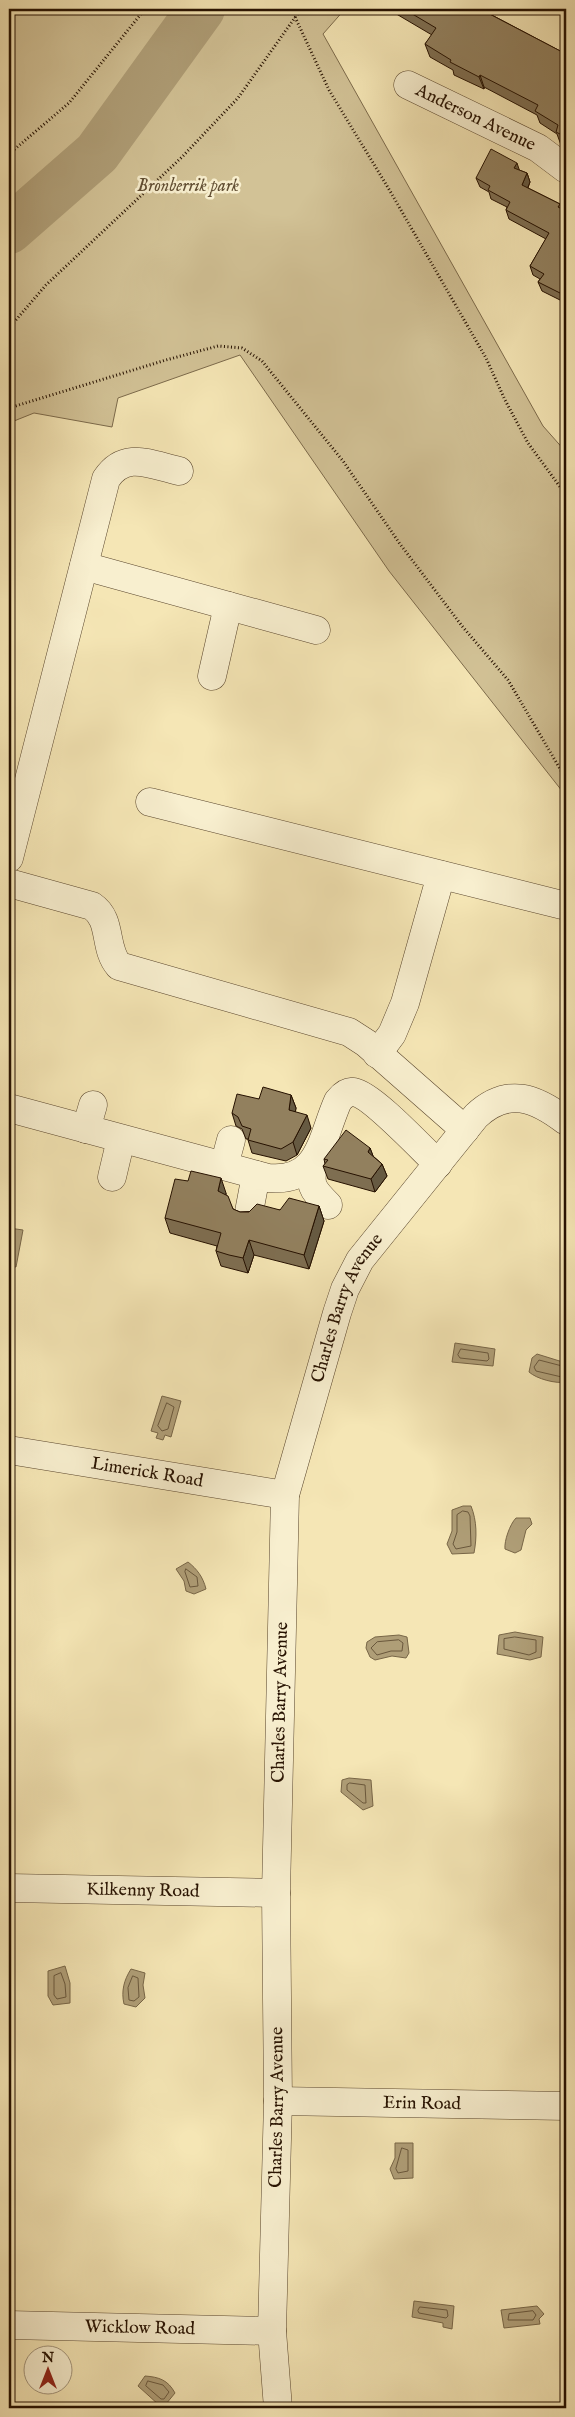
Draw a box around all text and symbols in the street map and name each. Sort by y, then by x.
street label: Anderson Avenue [411,78,539,157]
park label: Bronberrik park [137,175,239,198]
street label: Charles Barry Avenue [306,1229,388,1386]
street label: Limerick Road [90,1452,205,1493]
street label: Charles Barry Avenue [267,1622,294,1783]
street label: Kilkenny Road [86,1878,200,1903]
street label: Charles Barry Avenue [264,2027,290,2188]
street label: Erin Road [383,2091,462,2116]
street label: Wicklow Road [85,2315,196,2341]
north arrow [22,2344,72,2394]
text: N [41,2349,54,2367]

